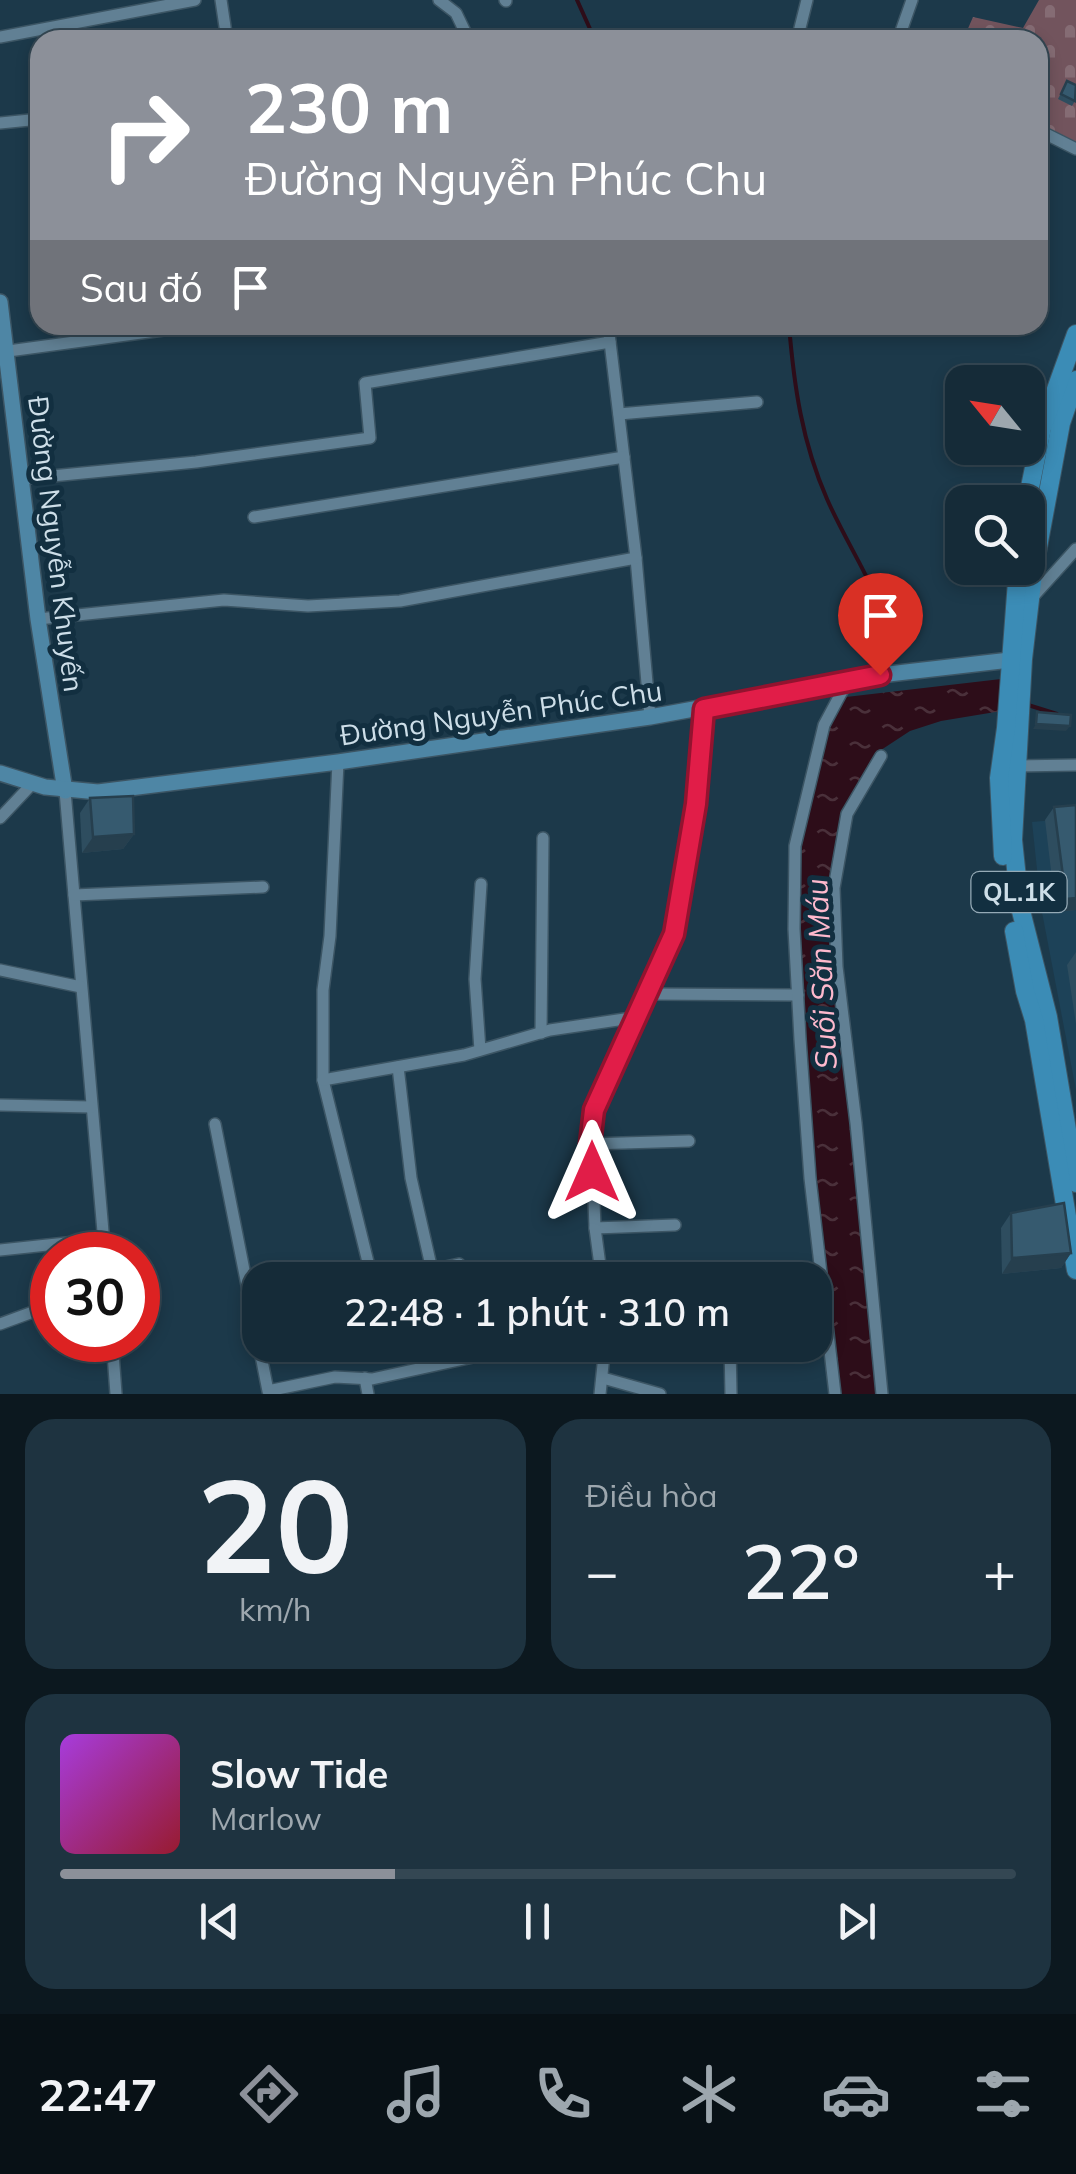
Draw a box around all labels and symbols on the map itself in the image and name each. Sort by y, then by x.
north arrow [945,365,1045,465]
street label: Đường Nguyễn Khuyến [21,394,92,694]
pin [838,573,923,676]
street label: Đường Nguyễn Phúc Chu [338,673,664,752]
road number: QL.1K [972,872,1066,912]
water label: Suối Săn Máu [797,878,845,1071]
position arrow [540,1120,644,1224]
speed limit sign: 30 [30,1232,160,1362]

